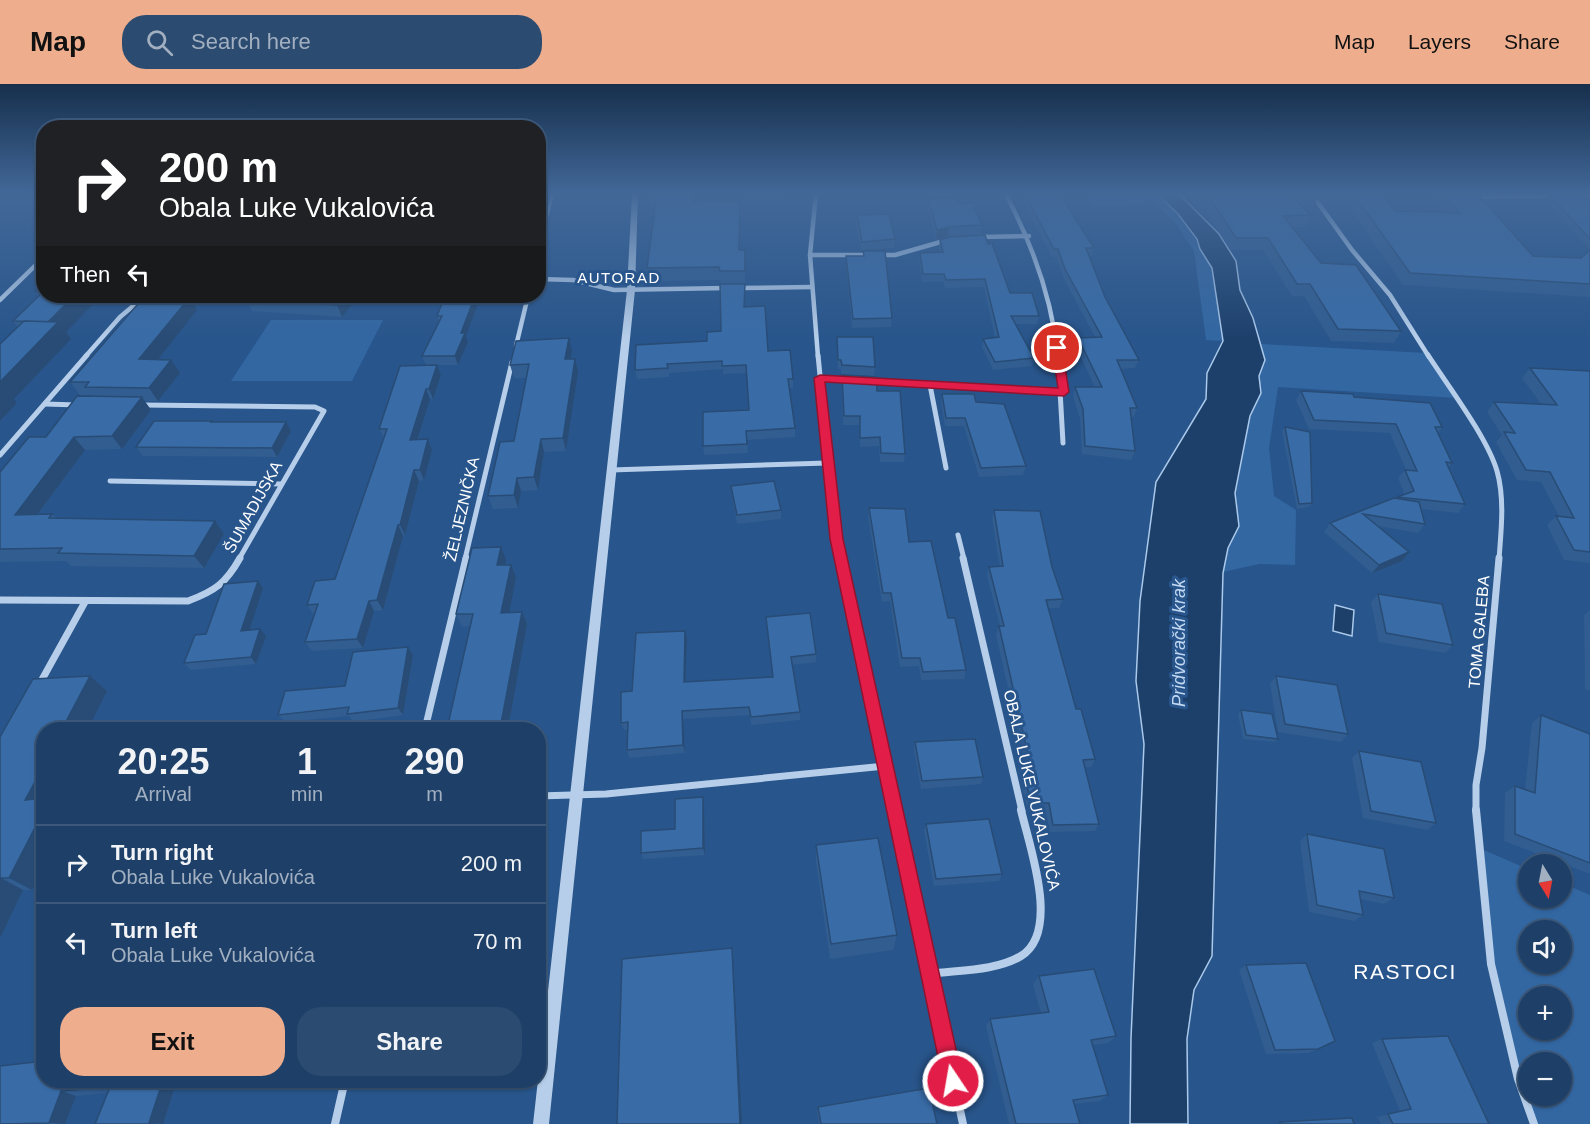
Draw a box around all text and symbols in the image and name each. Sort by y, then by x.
search box [122,15,542,69]
text: Map [30,26,86,57]
icon: search [143,26,176,59]
text: Search here [191,29,311,54]
text: Map [1334,30,1375,53]
text: Layers [1408,30,1471,53]
text: Share [1504,30,1560,53]
icon: right [60,144,138,222]
text: 200 m [159,144,278,191]
text: Obala Luke Vukalovića [159,193,434,223]
icon: left [122,258,155,291]
text: Then [60,262,110,287]
district label: AUTORAD [577,269,661,286]
pin [1031,322,1082,373]
icon: arrive [1040,331,1073,364]
street label: ŽELJEZNIČKA [441,455,482,563]
street label: ŠUMADIJSKA [220,457,285,556]
street label: TOMA GALEBA [1466,574,1492,689]
water label: Pridvorački krak [1169,578,1189,707]
street label: OBALA LUKE VUKALOVIĆA [1001,688,1064,892]
text: 20:25 [117,741,209,782]
text: 1 [297,741,317,782]
text: 290 [404,741,465,782]
text: Arrival [135,783,192,805]
text: min [291,783,323,805]
text: m [426,783,443,805]
text: Turn right [111,840,213,865]
icon: right [60,848,93,881]
text: 200 m [461,851,522,876]
north arrow [1518,854,1572,908]
map controls [1518,854,1572,1106]
text: Obala Luke Vukalovića [111,866,315,888]
text: Turn left [111,918,197,943]
button: sound [1518,920,1572,974]
icon: left [60,926,93,959]
text: 70 m [473,929,522,954]
text: Obala Luke Vukalovića [111,944,315,966]
district label: RASTOCI [1353,960,1457,983]
button: + [1518,986,1572,1040]
button: Exit [60,1007,285,1076]
button: Share [297,1007,522,1076]
position arrow [921,1049,985,1113]
button: − [1518,1052,1572,1106]

